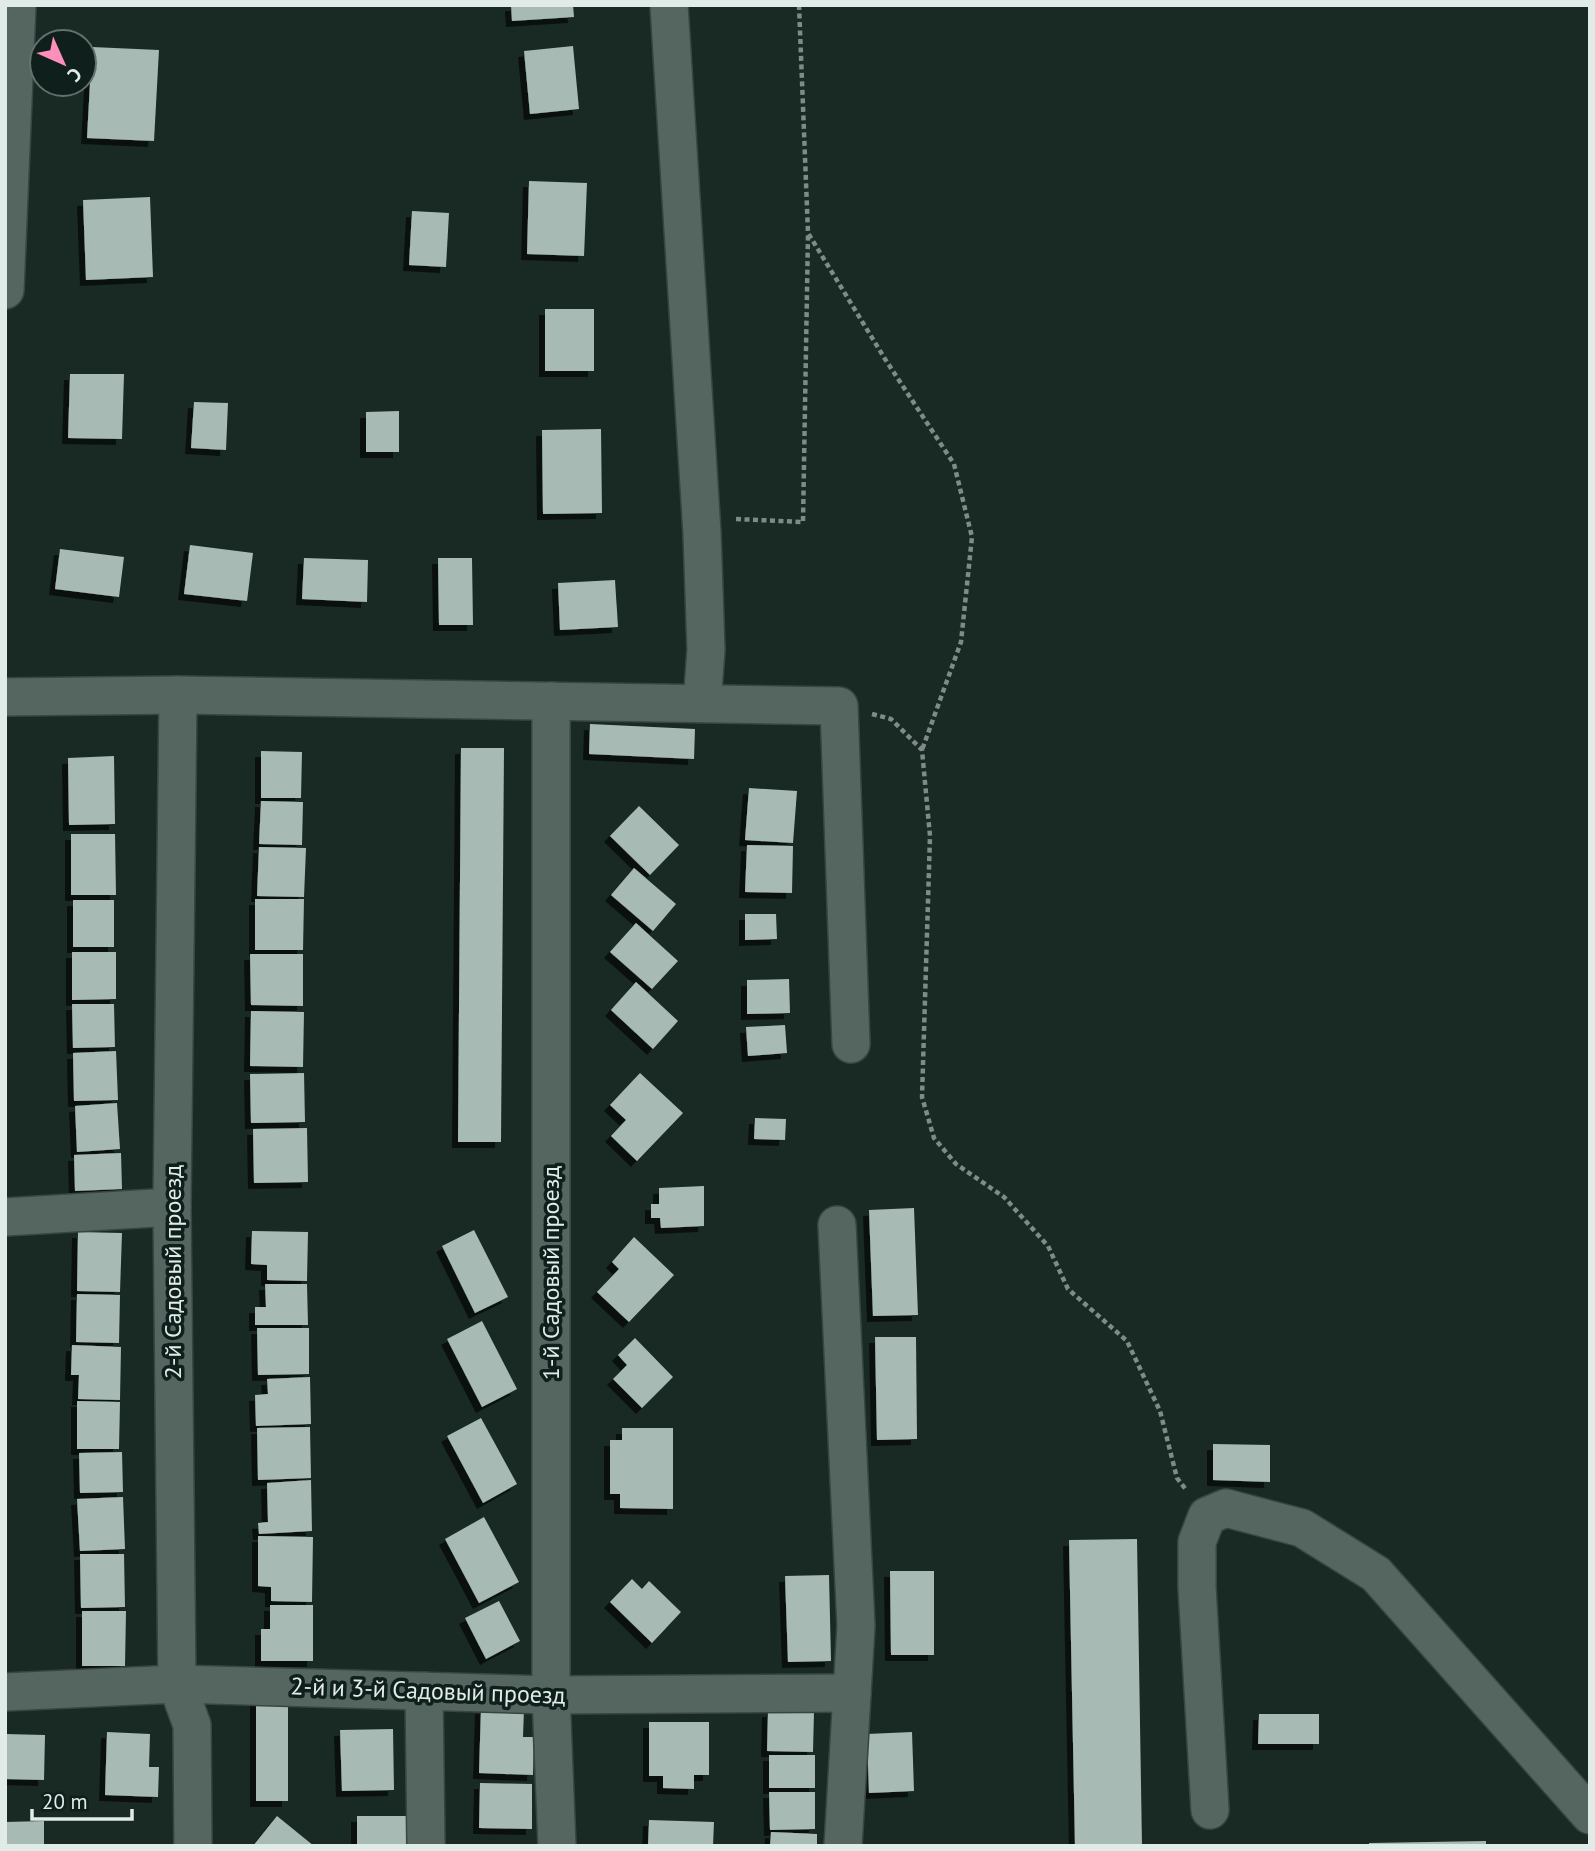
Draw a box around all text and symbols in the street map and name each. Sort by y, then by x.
north arrow [28,28,98,98]
text: С [63,63,87,88]
street label: 2-й Садовый проезд [157,1165,188,1379]
street label: 1-й Садовый проезд [535,1166,566,1380]
street label: 2-й и 3-й Садовый проезд [290,1670,566,1711]
scale bar [32,1778,131,1822]
text: 20 m [42,1788,88,1815]

